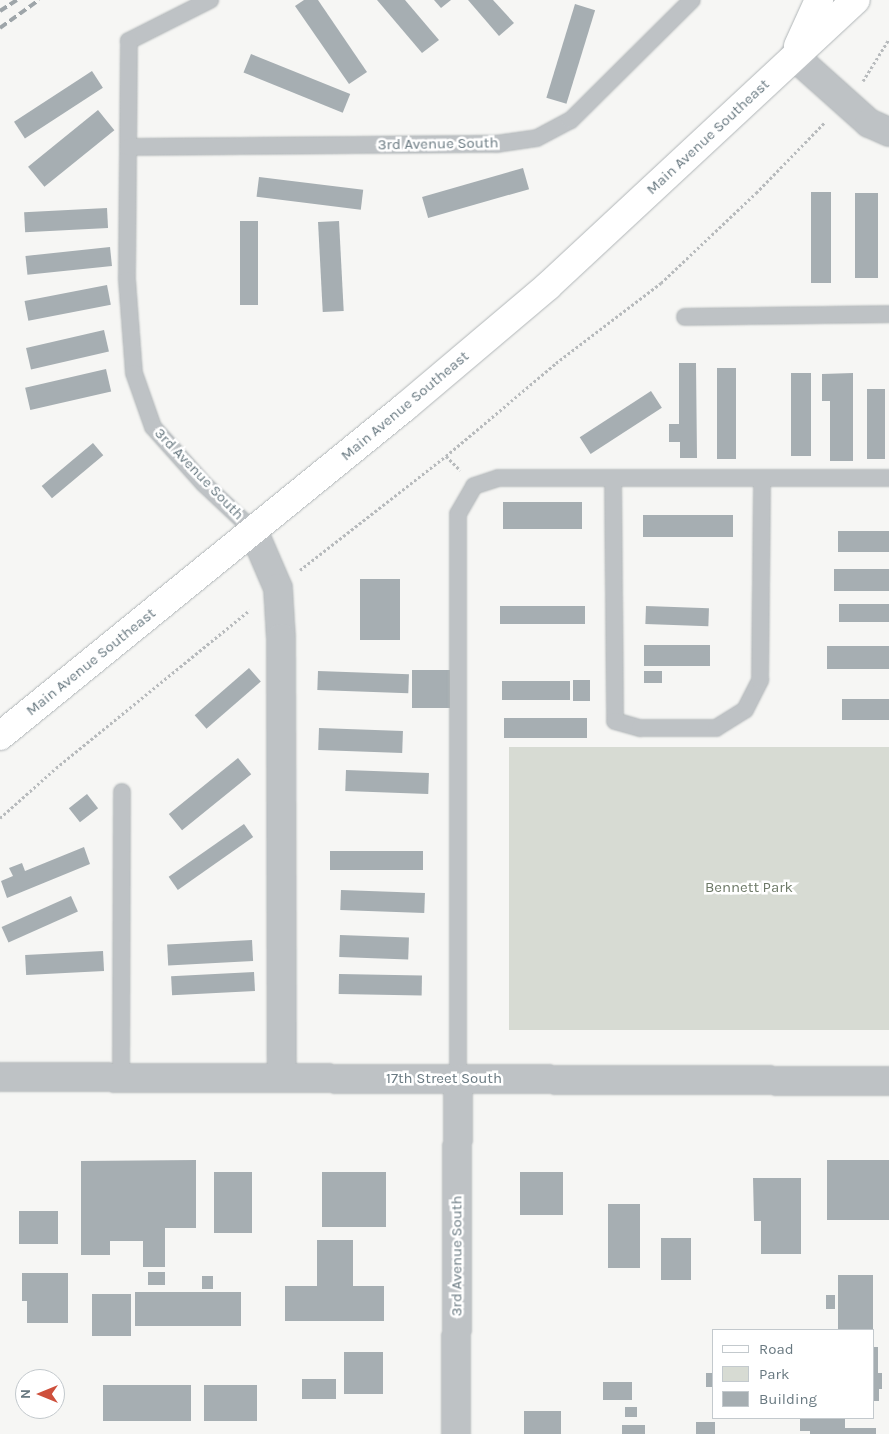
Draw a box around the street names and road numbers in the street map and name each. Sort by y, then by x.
street label: Main Avenue Southeast [643,75,773,199]
street label: 3rd Avenue South [378,134,498,154]
street label: Main Avenue Southeast [337,347,473,465]
street label: 3rd Avenue South [151,424,247,524]
street label: Main Avenue Southeast [23,604,159,720]
street label: 17th Street South [386,1070,502,1088]
street label: 3rd Avenue South [448,1196,466,1316]

